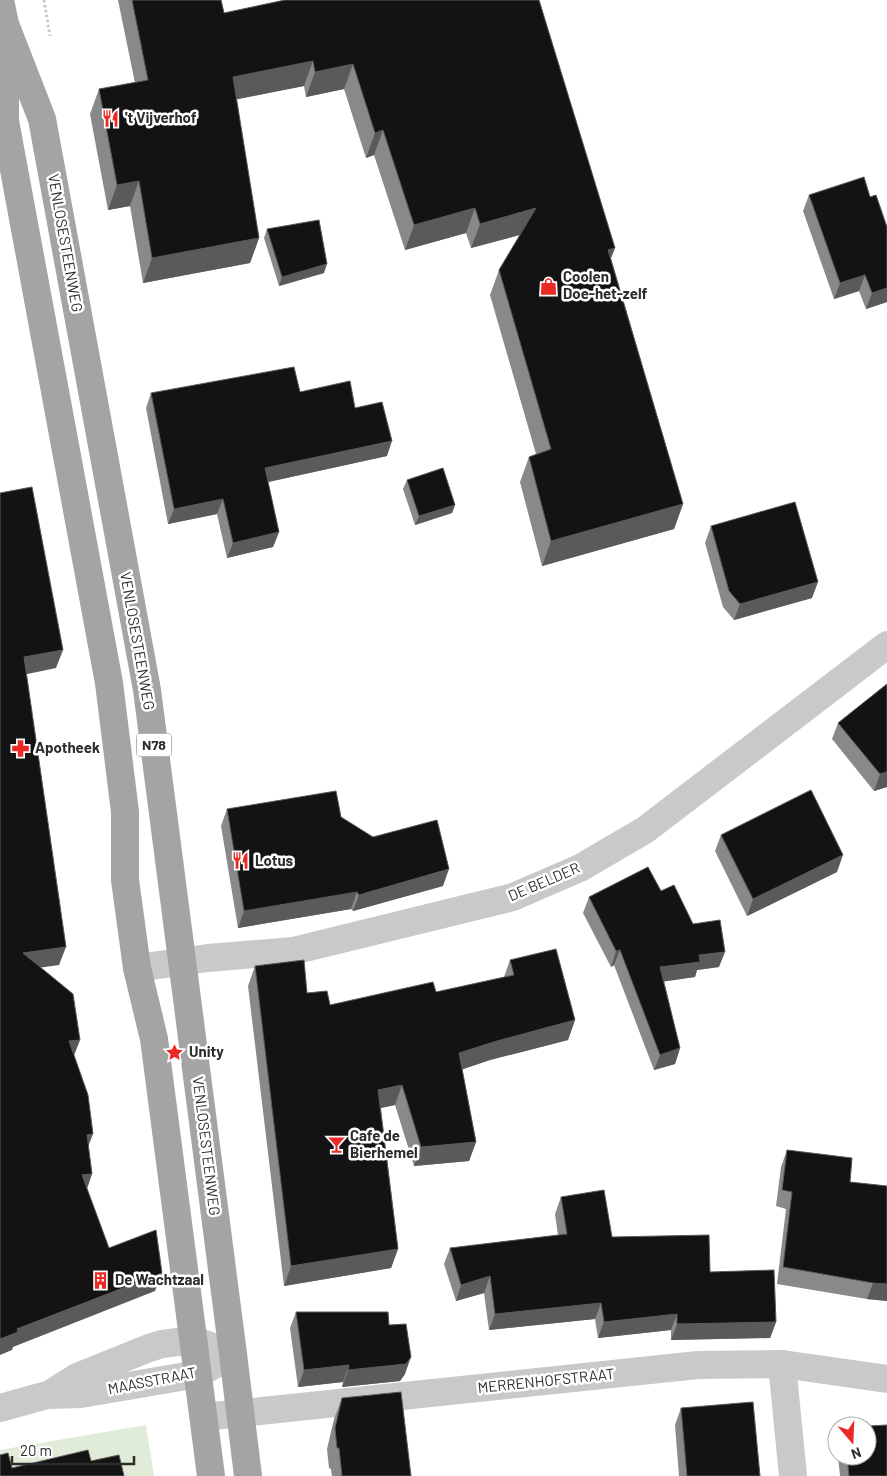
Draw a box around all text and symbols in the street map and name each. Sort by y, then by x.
restaurant icon: 't Vijverhof [101,108,121,128]
place label: 't Vijverhof [125,108,197,126]
street label: VENLOSESTEENWEG [45,172,87,313]
place label: Coolen Doe-het-zelf [563,267,648,302]
shop icon: Coolen Doe-het-zelf [539,276,559,296]
street label: VENLOSESTEENWEG [117,570,159,711]
road number: N78 [136,734,172,756]
pharmacy icon: Apotheek [11,738,31,758]
place label: Apotheek [35,738,100,756]
restaurant icon: Lotus [231,851,251,871]
place label: Lotus [255,851,294,869]
street label: DE BELDER [505,858,582,904]
place icon: Unity [165,1042,185,1062]
place label: Unity [189,1042,224,1060]
street label: VENLOSESTEENWEG [190,1075,224,1216]
place label: Cafe de Bierhemel [350,1126,418,1161]
bar icon: Cafe de Bierhemel [326,1135,346,1155]
building icon: De Wachtzaal [91,1270,111,1290]
place label: De Wachtzaal [115,1270,204,1288]
street label: MAASSTRAAT [106,1363,198,1397]
street label: MERRENHOFSTRAAT [477,1364,615,1396]
north arrow [827,1416,877,1466]
scale bar [12,1434,135,1466]
text: 20 m [20,1441,52,1459]
text: N [849,1444,864,1463]

